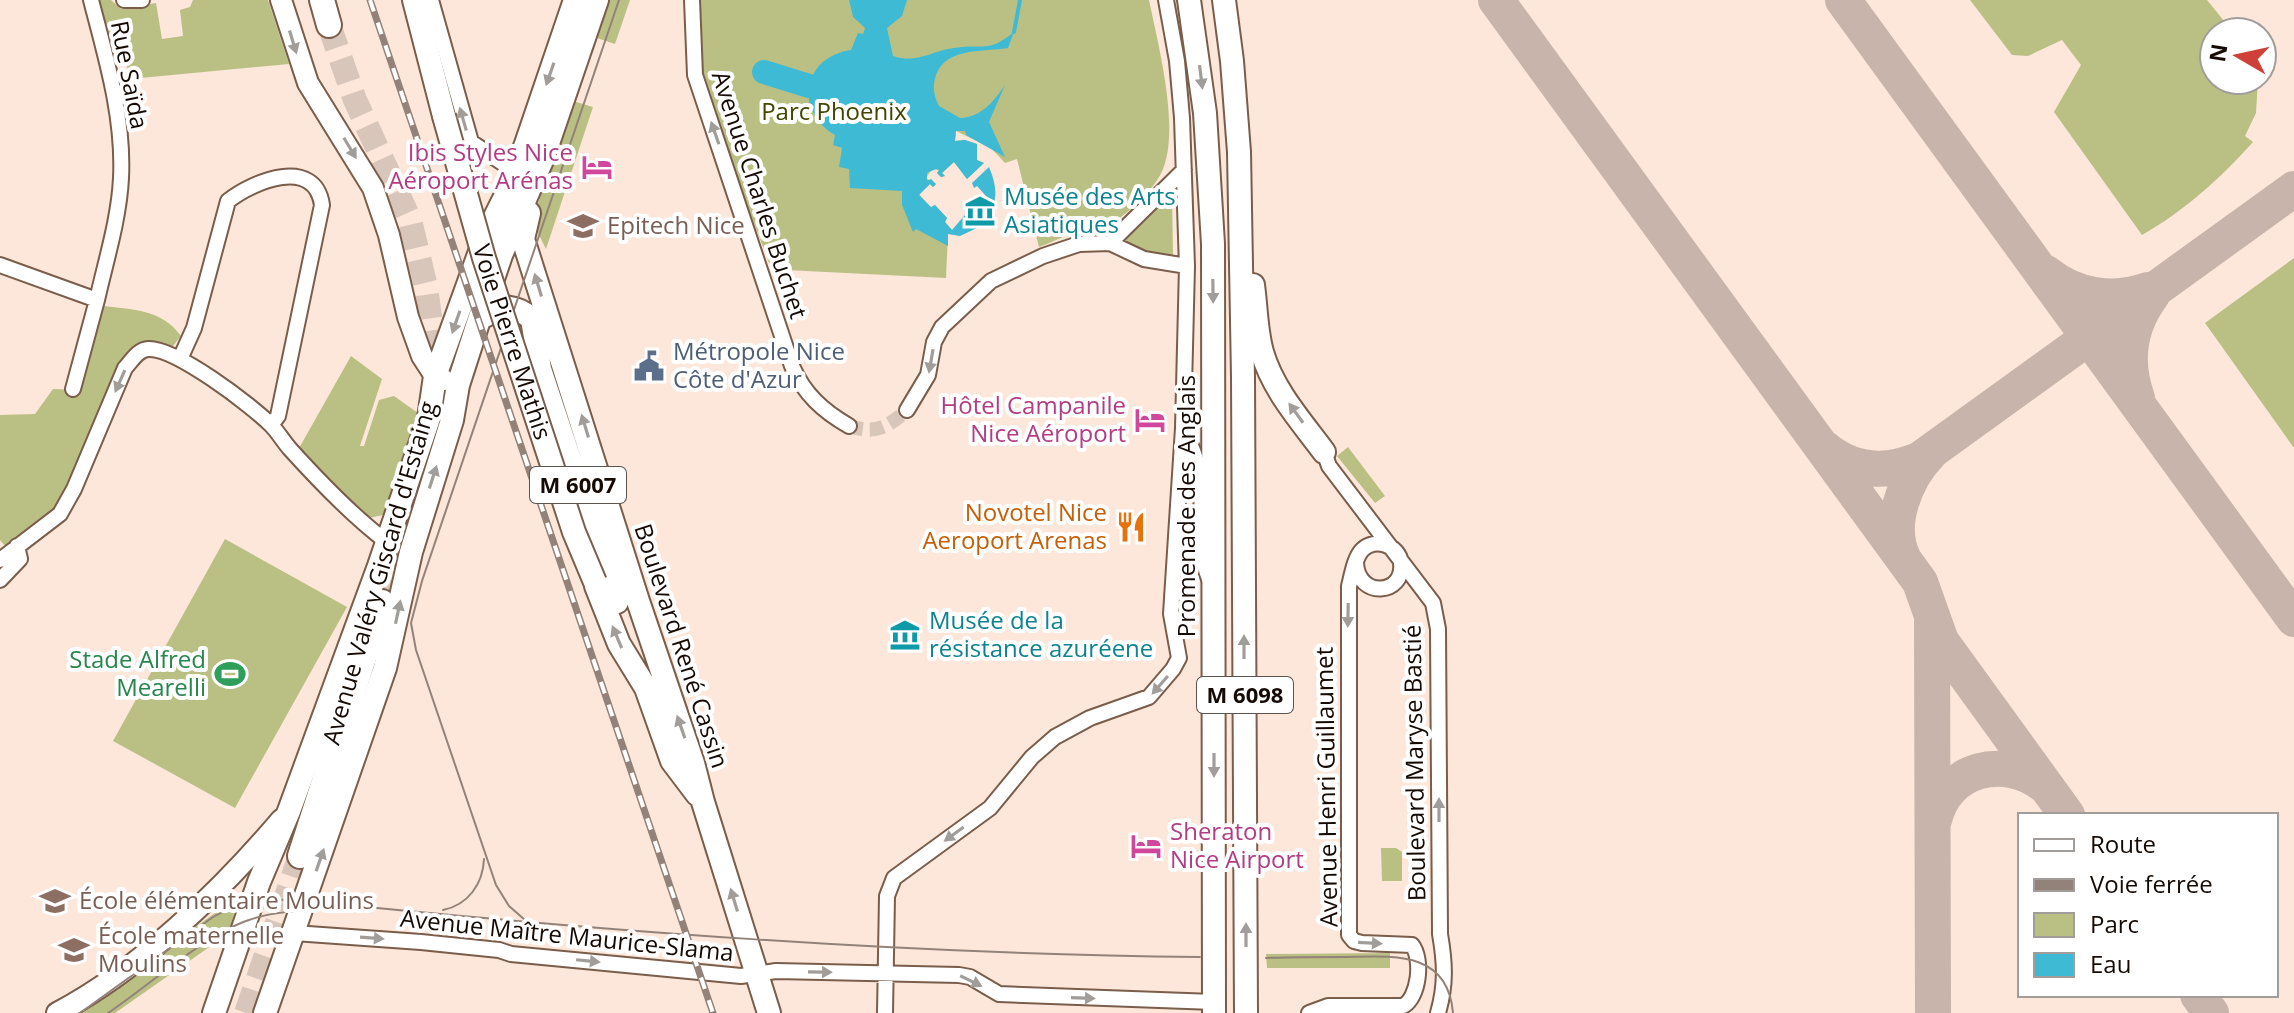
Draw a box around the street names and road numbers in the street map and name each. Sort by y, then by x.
street label: Rue Saïda [104,18,157,132]
street label: Avenue Charles Buchet [705,67,816,323]
street label: Voie Pierre Mathis [466,240,560,443]
street label: Promenade des Anglais [1169,375,1202,637]
street label: Avenue Valéry Giscard d'Estaing [314,397,443,748]
road number: M 6007 [530,467,626,503]
street label: Boulevard René Cassin [627,519,738,772]
street label: Boulevard Maryse Bastié [1395,625,1432,902]
street label: Avenue Henri Guillaumet [1307,647,1344,928]
road number: M 6098 [1197,677,1293,713]
street label: Avenue Maître Maurice-Slama [399,901,736,968]

